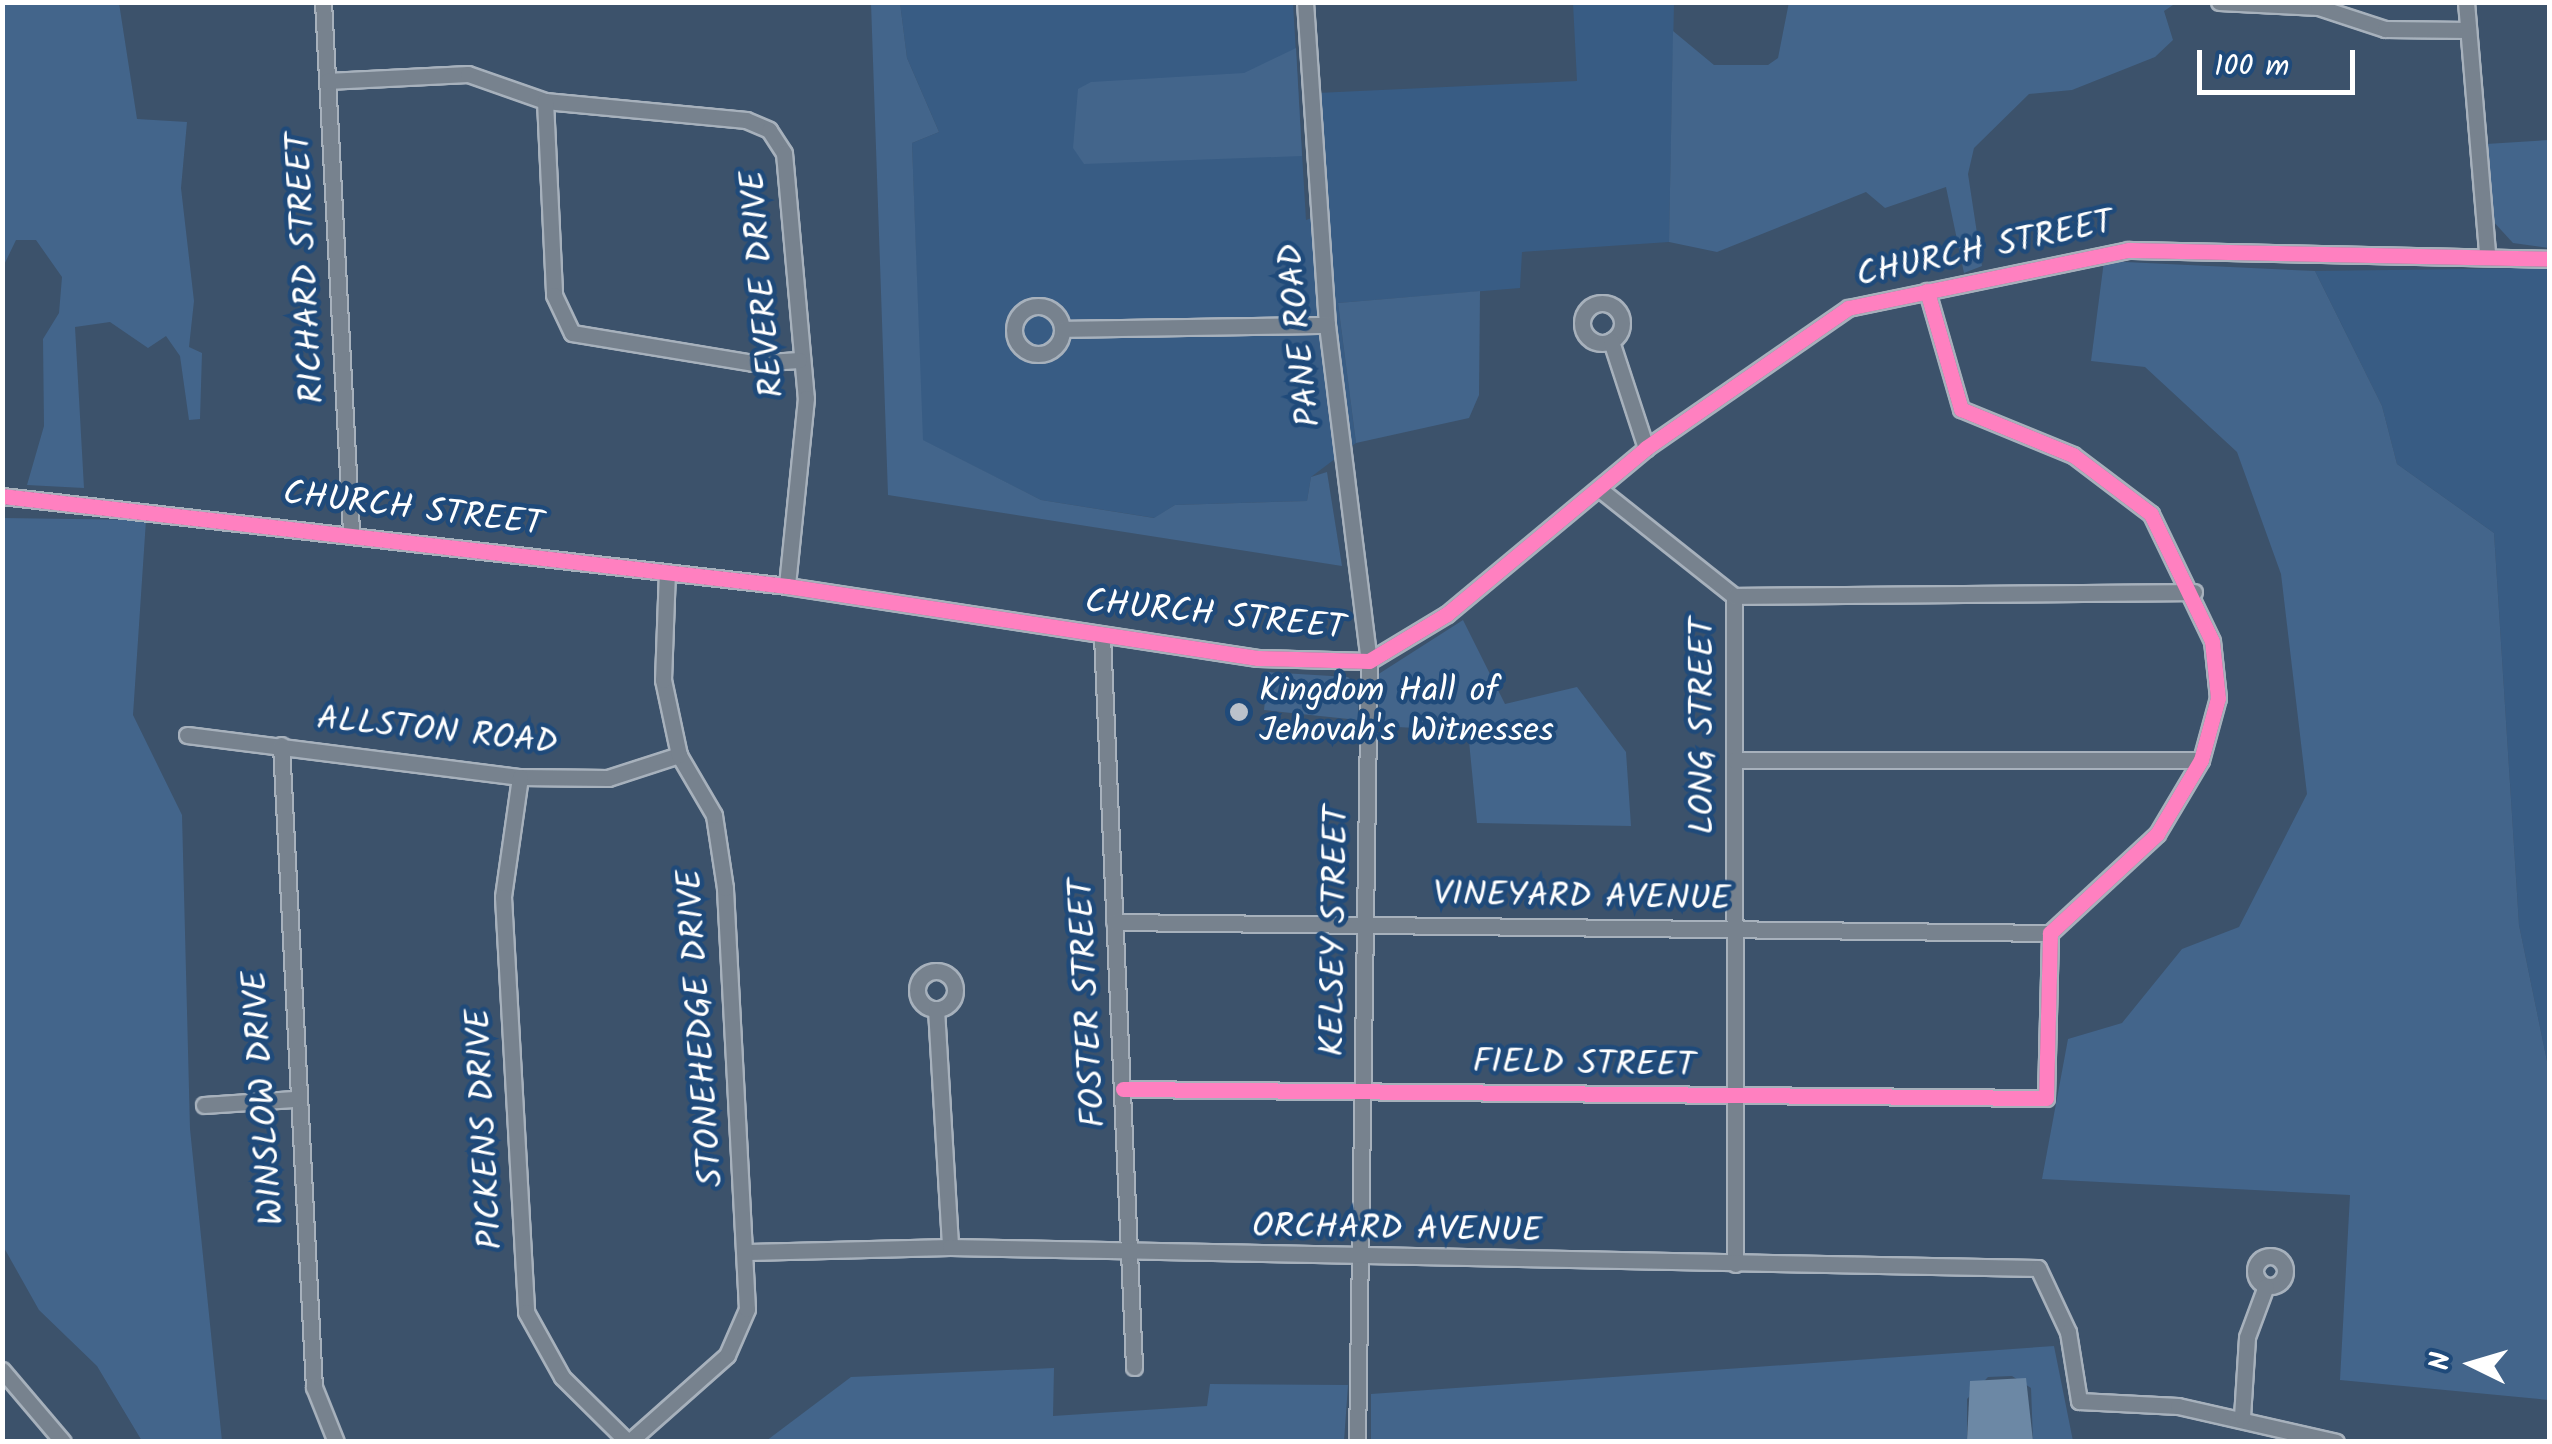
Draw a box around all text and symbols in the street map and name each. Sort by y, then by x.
scale bar [2202,30,2360,92]
text: 100 m [2214,43,2289,91]
street label: RICHARD STREET [279,131,335,405]
street label: REVERE DRIVE [733,169,795,399]
street label: CHURCH STREET [1853,202,2117,298]
street label: PANE ROAD [1270,241,1332,429]
street label: CHURCH STREET [281,473,545,547]
street label: CHURCH STREET [1083,581,1347,651]
street label: LONG STREET [1683,617,1725,835]
place label: Kingdom Hall of Jehovah's Witnesses [1259,671,1554,753]
street label: ALLSTON ROAD [315,698,559,766]
marker: Kingdom Hall of Jehovah's Witnesses [1228,701,1250,723]
street label: KELSEY STREET [1313,805,1359,1057]
street label: STONEHEDGE DRIVE [670,868,734,1188]
street label: VINEYARD AVENUE [1433,874,1731,922]
street label: FOSTER STREET [1062,877,1116,1129]
street label: WINSLOW DRIVE [235,969,295,1227]
street label: PICKENS DRIVE [459,1007,513,1251]
street label: FIELD STREET [1472,1042,1696,1088]
street label: ORCHARD AVENUE [1252,1206,1542,1254]
north arrow [2422,1314,2522,1414]
text: N [2418,1351,2465,1372]

